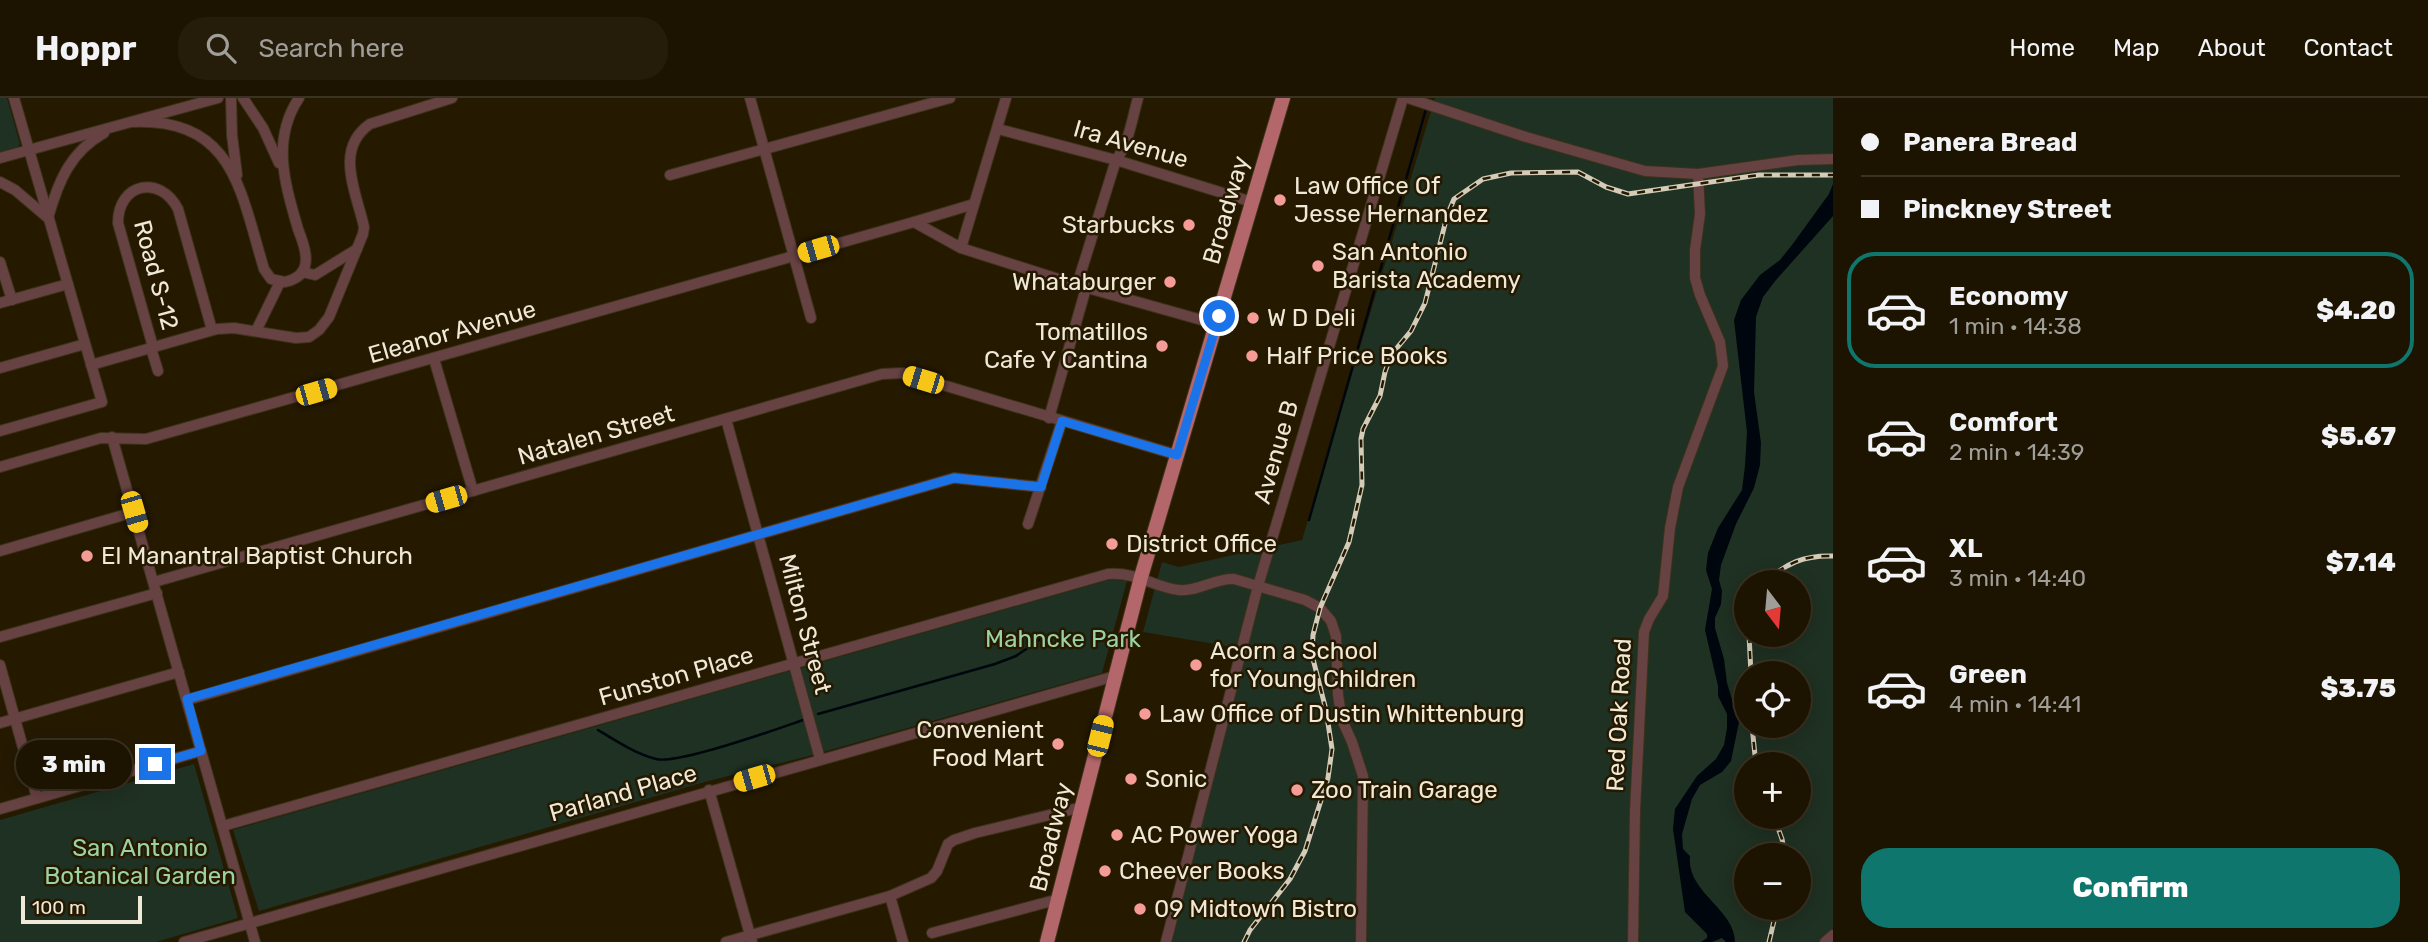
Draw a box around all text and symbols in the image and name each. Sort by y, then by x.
search box [178,17,668,80]
text: Hoppr [35,29,136,68]
icon: search [202,29,240,67]
text: Search here [258,33,404,64]
text: Home [2009,34,2075,62]
text: Map [2113,34,2160,62]
text: About [2198,34,2266,62]
text: Contact [2304,34,2393,62]
street label: Ira Avenue [1070,114,1192,174]
text: Panera Bread [1903,127,2077,158]
street label: Broadway [1197,153,1255,267]
place label: Law Office Of Jesse Hernandez [1294,172,1488,228]
marker: Law Office Of Jesse Hernandez [1272,192,1288,208]
text: Pinckney Street [1903,194,2111,225]
place label: Starbucks [1062,211,1175,239]
street label: Road S-12 [128,217,184,333]
marker: Starbucks [1181,217,1197,233]
car [795,233,842,265]
place label: San Antonio Barista Academy [1332,238,1521,294]
marker: San Antonio Barista Academy [1310,258,1326,274]
place label: Whataburger [1012,268,1156,296]
marker: Whataburger [1162,274,1178,290]
icon: car [1865,279,1928,342]
text: Economy [1949,281,2068,312]
street label: Eleanor Avenue [365,295,539,369]
text: $4.20 [2316,295,2396,326]
route start [1203,300,1235,332]
place label: W D Deli [1267,304,1356,332]
marker: W D Deli [1245,310,1261,326]
text: 1 min · 14:38 [1949,312,2082,340]
place label: Tomatillos Cafe Y Cantina [984,318,1148,374]
marker: Tomatillos Cafe Y Cantina [1154,338,1170,354]
place label: Half Price Books [1266,342,1448,370]
marker: Half Price Books [1244,348,1260,364]
car [900,364,947,396]
car [293,376,340,408]
street label: Avenue B [1248,397,1304,507]
street label: Natalen Street [515,399,677,471]
icon: car [1865,405,1928,468]
text: Comfort [1949,407,2058,438]
text: $5.67 [2321,421,2396,452]
text: 2 min · 14:39 [1949,438,2084,466]
car [423,483,470,515]
car [119,489,150,535]
place label: District Office [1126,530,1277,558]
icon: car [1865,531,1928,594]
text: XL [1949,533,1982,564]
marker: District Office [1104,536,1120,552]
place label: El Manantral Baptist Church [101,542,413,570]
text: $7.14 [2326,547,2396,578]
marker: El Manantral Baptist Church [79,548,95,564]
street label: Milton Street [773,551,837,697]
text: 3 min · 14:40 [1949,564,2086,592]
north arrow [1734,570,1811,648]
map controls [1734,570,1811,920]
park label: Mahncke Park [985,625,1141,653]
place label: Acorn a School for Young Children [1210,637,1416,693]
street label: Red Oak Road [1601,638,1637,792]
street label: Funston Place [595,641,757,711]
marker: Acorn a School for Young Children [1188,657,1204,673]
icon: car [1865,657,1928,720]
text: Green [1949,659,2027,690]
button: locate [1734,661,1811,738]
text: $3.75 [2320,673,2396,704]
text: 4 min · 14:41 [1949,690,2081,718]
place label: Law Office of Dustin Whittenburg [1159,700,1525,728]
marker: Law Office of Dustin Whittenburg [1137,706,1153,722]
car [1085,713,1116,759]
place label: Convenient Food Mart [916,716,1044,772]
marker: Convenient Food Mart [1050,736,1066,752]
callout: 3 min [15,740,130,788]
route end [139,748,171,780]
text: 3 min [42,750,106,778]
button: + [1734,752,1811,829]
street label: Parland Place [546,759,700,827]
car [731,762,778,794]
place label: Sonic [1145,765,1207,793]
marker: Sonic [1123,771,1139,787]
place label: Zoo Train Garage [1311,776,1498,804]
street label: Broadway [1024,780,1078,894]
marker: Zoo Train Garage [1289,782,1305,798]
place label: AC Power Yoga [1131,821,1298,849]
marker: AC Power Yoga [1109,827,1125,843]
park label: San Antonio Botanical Garden [44,834,236,890]
button: − [1734,843,1811,920]
button: Confirm [1861,848,2400,928]
place label: Cheever Books [1119,857,1285,885]
marker: Cheever Books [1097,863,1113,879]
scale bar [21,893,142,925]
place label: 09 Midtown Bistro [1154,895,1357,923]
text: 100 m [32,896,86,919]
marker: 09 Midtown Bistro [1132,901,1148,917]

